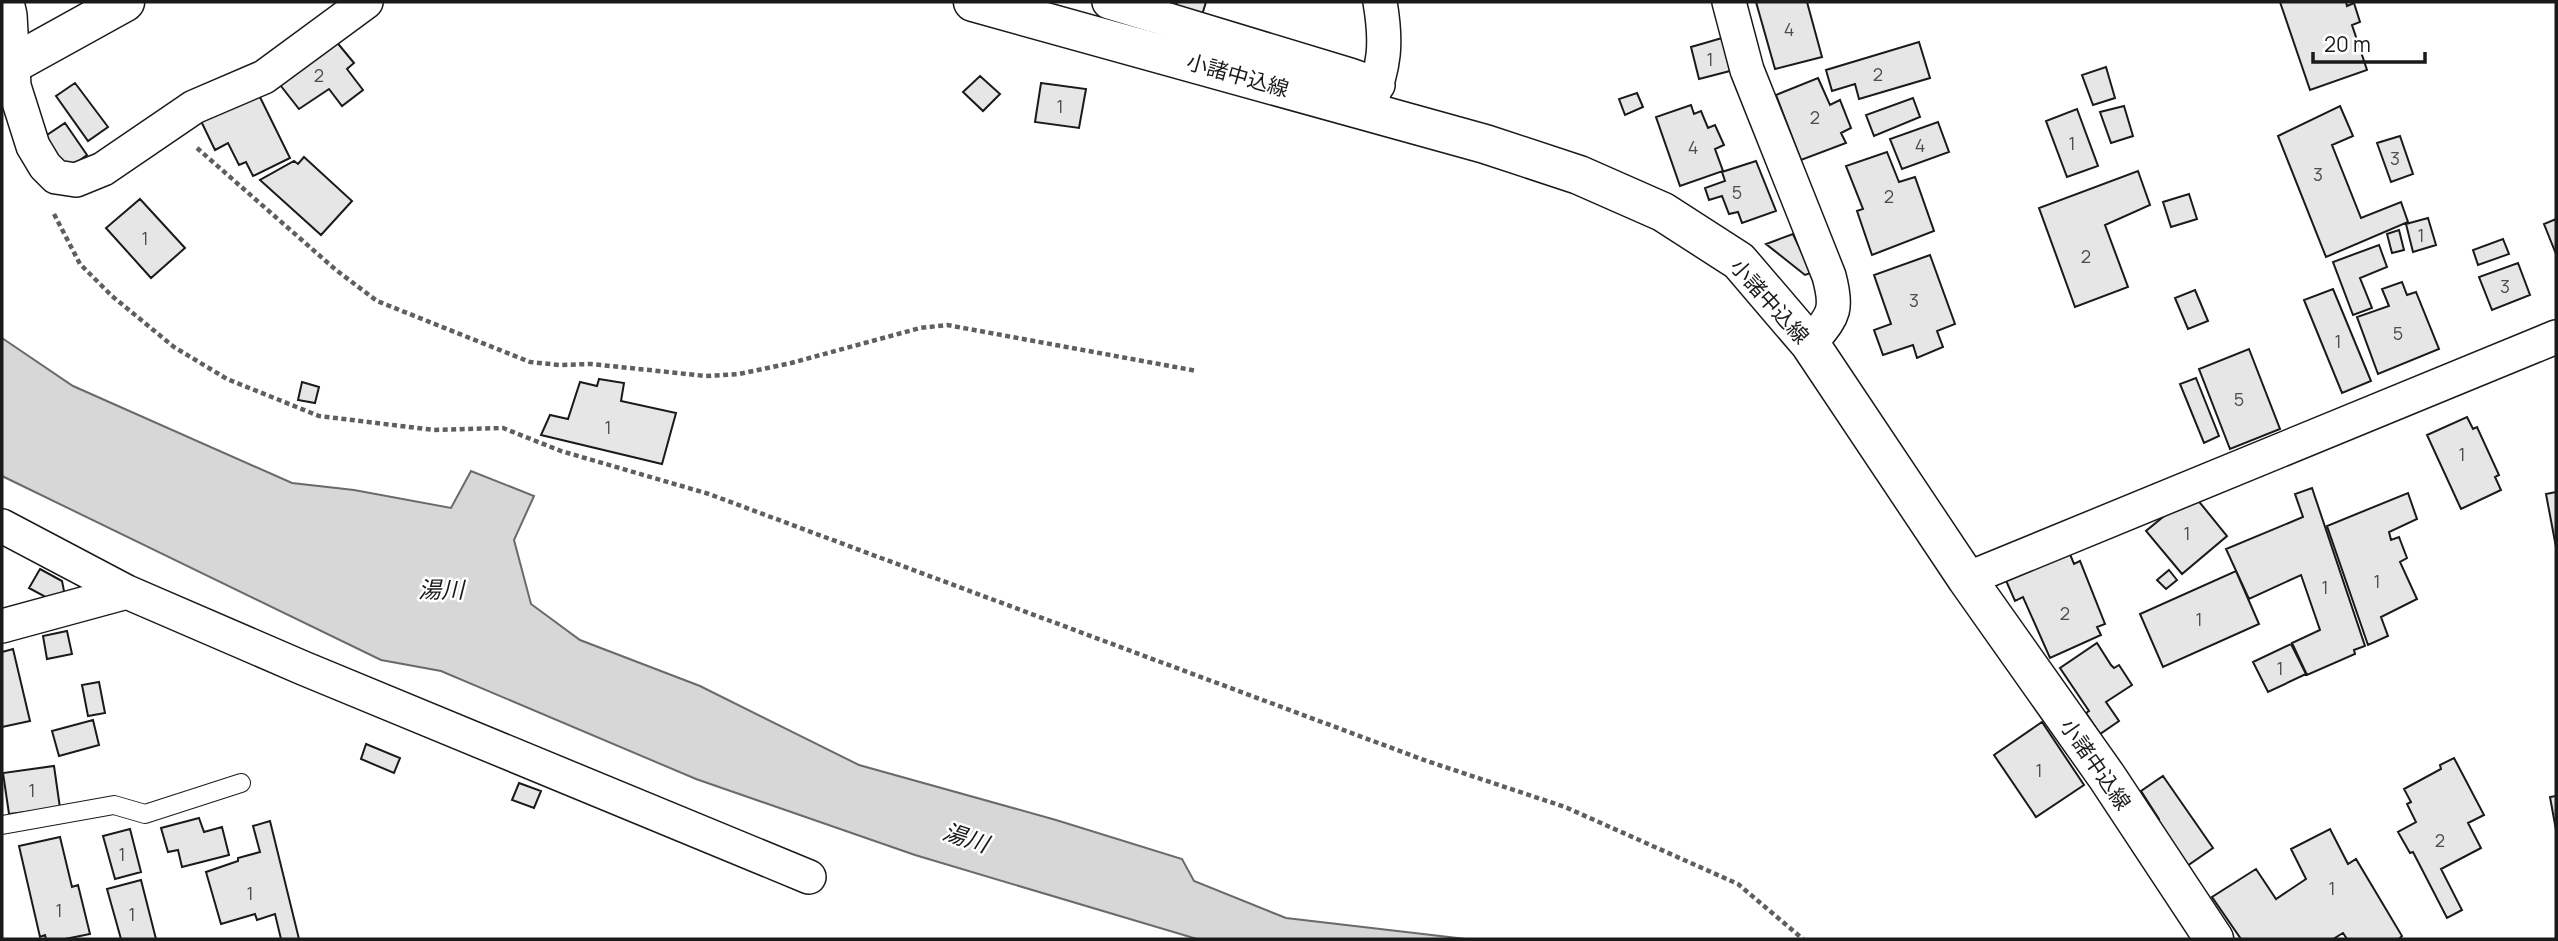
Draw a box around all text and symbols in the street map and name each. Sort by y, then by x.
house number: 4 [1784,17,1794,41]
scale bar [2313,21,2425,65]
text: 20 m [2324,30,2371,58]
street label: 小諸中込線 [1184,47,1292,103]
house number: 1 [1706,47,1714,71]
house number: 2 [1873,62,1883,86]
house number: 2 [314,63,324,87]
house number: 1 [1056,94,1064,118]
house number: 2 [1810,105,1820,129]
house number: 1 [2068,131,2076,155]
house number: 4 [1915,133,1925,157]
house number: 4 [1688,135,1698,159]
house number: 3 [2390,146,2400,170]
house number: 3 [2313,162,2323,186]
house number: 5 [1732,180,1742,204]
house number: 2 [1884,184,1894,208]
house number: 1 [2417,223,2425,247]
house number: 1 [141,226,149,250]
house number: 2 [2081,244,2091,268]
street label: 小諸中込線 [1724,253,1816,349]
house number: 3 [2500,274,2510,298]
house number: 3 [1909,288,1919,312]
house number: 5 [2393,321,2403,345]
house number: 1 [2334,329,2342,353]
house number: 5 [2234,387,2244,411]
house number: 1 [604,415,612,439]
house number: 1 [2458,442,2466,466]
house number: 1 [2183,521,2191,545]
house number: 1 [2373,569,2381,593]
water label: 湯川 [418,573,467,605]
house number: 1 [2321,575,2329,599]
house number: 2 [2060,601,2070,625]
house number: 1 [2195,607,2203,631]
house number: 1 [2276,656,2284,680]
street label: 小諸中込線 [2054,713,2138,815]
house number: 1 [2035,758,2043,782]
house number: 1 [28,778,36,802]
water label: 湯川 [939,815,996,860]
house number: 2 [2435,828,2445,852]
house number: 1 [118,842,126,866]
house number: 1 [2328,876,2336,900]
house number: 1 [246,881,254,905]
house number: 1 [55,898,63,922]
house number: 1 [128,902,136,926]

